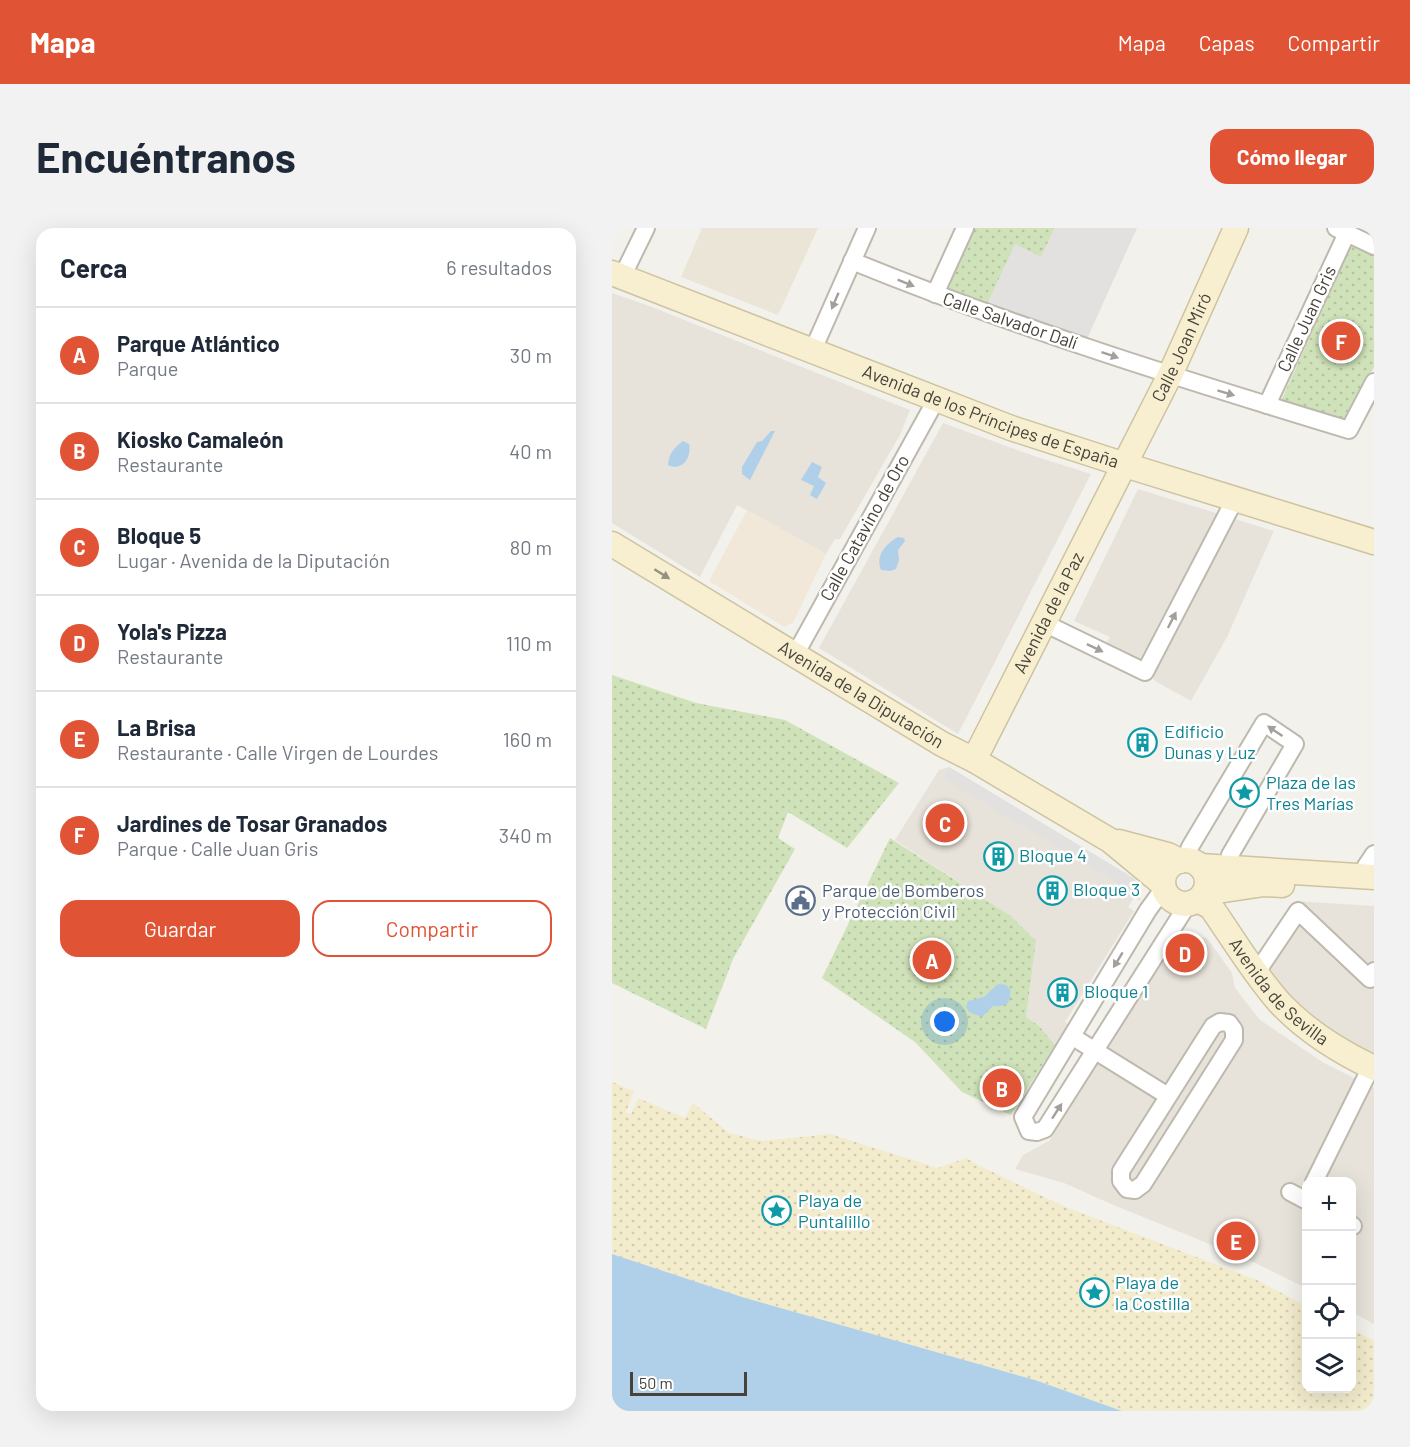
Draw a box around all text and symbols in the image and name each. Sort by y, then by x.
text: Mapa [30,25,96,59]
text: Mapa [1118,30,1166,55]
text: Capas [1199,30,1255,55]
text: Compartir [1288,30,1380,55]
button: Cómo llegar [1210,129,1374,184]
text: Encuéntranos [36,131,296,181]
text: Cerca [60,252,127,283]
text: 6 resultados [446,255,552,279]
street label: Calle Juan Gris [1272,262,1340,375]
one-way arrow [898,278,916,288]
street label: Calle Salvador Dalí [940,287,1081,353]
street label: Calle Joan Miró [1146,289,1216,405]
one-way arrow [830,292,840,310]
pin: F [1322,318,1360,364]
text: Parque Atlántico [117,330,280,356]
text: A [73,343,86,367]
text: 30 m [510,343,552,367]
one-way arrow [1101,351,1119,360]
text: Parque [117,356,178,380]
street label: Avenida de los Príncipes de España [859,359,1122,472]
one-way arrow [1217,388,1235,398]
text: Kiosko Camaleón [117,426,283,452]
text: B [73,439,86,463]
text: 40 m [509,439,552,463]
street label: Calle Catavino de Oro [815,451,913,604]
text: Restaurante [117,452,223,476]
text: Bloque 5 [117,522,201,548]
text: C [73,535,86,559]
text: 80 m [510,535,552,559]
text: Lugar · Avenida de la Diputación [117,548,390,572]
street label: Avenida de la Paz [1008,548,1088,677]
one-way arrow [654,569,670,580]
one-way arrow [1167,612,1176,629]
text: Yola's Pizza [117,618,227,644]
text: D [73,631,86,655]
text: 110 m [506,631,552,655]
street label: Avenida de la Diputación [775,635,948,753]
one-way arrow [1086,643,1103,652]
text: Restaurante [117,644,223,668]
text: La Brisa [117,714,196,740]
place label: Edificio Dunas y Luz [1164,720,1255,763]
one-way arrow [1268,725,1284,737]
building icon: Edificio Dunas y Luz [1127,726,1159,758]
text: E [74,727,85,751]
text: 160 m [503,727,552,751]
text: Restaurante · Calle Virgen de Lourdes [117,740,438,764]
place label: Plaza de las Tres Marías [1266,771,1356,814]
place icon: Plaza de las Tres Marías [1229,777,1261,809]
pin: C [926,800,964,846]
text: Jardines de Tosar Granados [117,810,387,836]
text: F [74,823,85,847]
text: 340 m [499,823,552,847]
text: Parque · Calle Juan Gris [117,836,318,860]
building icon: Bloque 4 [982,840,1014,872]
place label: Bloque 4 [1019,844,1087,866]
building icon: Bloque 3 [1036,874,1068,906]
place label: Bloque 3 [1073,878,1140,900]
place label: Parque de Bomberos y Protección Civil [822,879,984,922]
public building icon: Parque de Bomberos y Protección Civil [785,885,817,917]
button: Guardar [60,900,300,957]
button: Compartir [312,900,552,957]
pin: D [1166,930,1204,976]
street label: Avenida de Sevilla [1225,933,1333,1050]
pin: A [912,938,952,982]
one-way arrow [1113,952,1123,969]
building icon: Bloque 1 [1047,976,1079,1008]
place label: Bloque 1 [1084,980,1148,1002]
your location [930,1007,959,1036]
pin: B [982,1066,1022,1110]
one-way arrow [1051,1104,1063,1120]
map controls [1302,1177,1356,1393]
button: + [1302,1177,1356,1231]
place label: Playa de Puntalillo [798,1189,871,1232]
place icon: Playa de Puntalillo [761,1195,793,1227]
pin: E [1216,1218,1256,1264]
button: − [1302,1231,1356,1285]
place label: Playa de la Costilla [1115,1271,1190,1314]
place icon: Playa de la Costilla [1078,1277,1110,1309]
button: locate [1302,1285,1356,1339]
button: layers [1302,1339,1356,1393]
scale bar [630,1369,747,1396]
text: 50 m [639,1373,673,1392]

